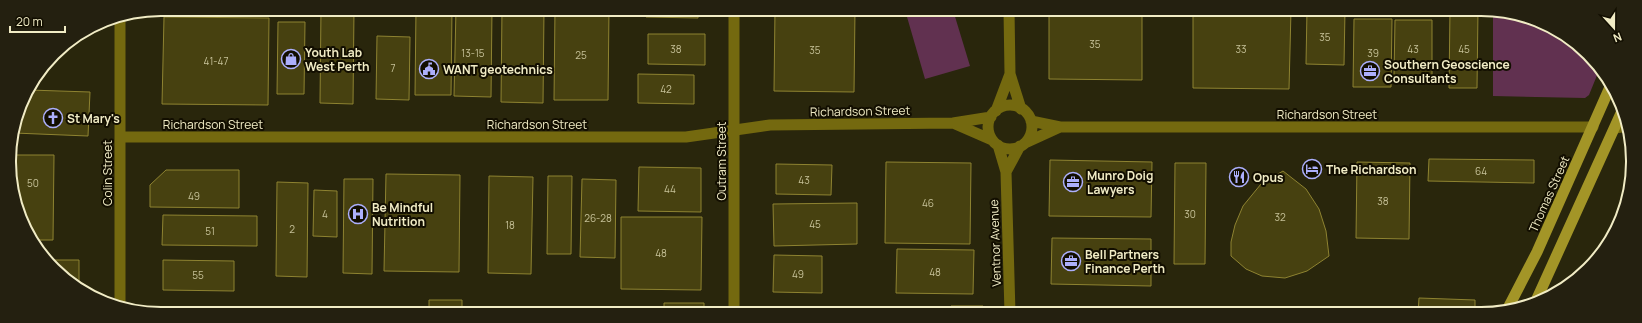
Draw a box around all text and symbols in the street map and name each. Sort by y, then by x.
scale bar [10,8,65,34]
north arrow [1594,8,1634,48]
text: 20 m [16,13,43,30]
text: N [1611,29,1624,46]
house number: 35 [1319,30,1331,44]
house number: 35 [1089,37,1101,51]
house number: 38 [670,42,682,56]
house number: 33 [1235,42,1247,56]
house number: 43 [1407,42,1419,56]
house number: 45 [1458,42,1470,56]
house number: 35 [809,43,821,57]
place label: Youth Lab West Perth [305,44,370,75]
house number: 13-15 [461,46,485,60]
house number: 39 [1367,46,1379,60]
shop icon: Youth Lab West Perth [280,48,302,70]
house number: 25 [575,48,587,62]
house number: 41-47 [204,54,228,68]
place label: Southern Geoscience Consultants [1384,56,1510,87]
public building icon: WANT geotechnics [418,58,440,80]
office icon: Southern Geoscience Consultants [1359,60,1381,82]
house number: 7 [390,61,396,75]
place label: WANT geotechnics [443,61,553,78]
house number: 42 [660,82,672,96]
street label: Richardson Street [810,102,910,120]
street label: Richardson Street [1277,106,1377,123]
church icon: St Mary's [42,107,64,129]
place label: St Mary's [67,110,120,127]
street label: Richardson Street [163,116,263,133]
street label: Richardson Street [487,116,587,133]
street label: Outram Street [713,121,730,201]
street label: Colin Street [99,140,116,206]
street label: Thomas Street [1525,153,1574,235]
hotel icon: The Richardson [1301,158,1323,180]
place label: The Richardson [1326,161,1417,178]
house number: 64 [1475,164,1487,178]
restaurant icon: Opus [1228,166,1250,188]
place label: Munro Doig Lawyers [1087,167,1153,198]
place label: Opus [1253,169,1284,186]
office icon: Munro Doig Lawyers [1062,171,1084,193]
house number: 43 [798,173,810,187]
house number: 50 [27,176,39,190]
house number: 44 [664,182,676,196]
house number: 49 [188,189,200,203]
house number: 38 [1377,194,1389,208]
house number: 46 [922,196,934,210]
place label: Be Mindful Nutrition [372,199,433,230]
street label: Ventnor Avenue [985,199,1005,287]
hospital icon: Be Mindful Nutrition [347,203,369,225]
house number: 4 [322,207,328,221]
house number: 30 [1184,207,1196,221]
house number: 32 [1274,210,1286,224]
house number: 26-28 [584,211,612,225]
house number: 45 [809,217,821,231]
house number: 18 [505,218,515,232]
house number: 2 [289,222,295,236]
house number: 51 [205,224,215,238]
house number: 48 [655,246,667,260]
place label: Bell Partners Finance Perth [1085,246,1165,277]
office icon: Bell Partners Finance Perth [1060,250,1082,272]
house number: 48 [929,265,941,279]
house number: 49 [792,267,804,281]
house number: 55 [192,268,204,282]

